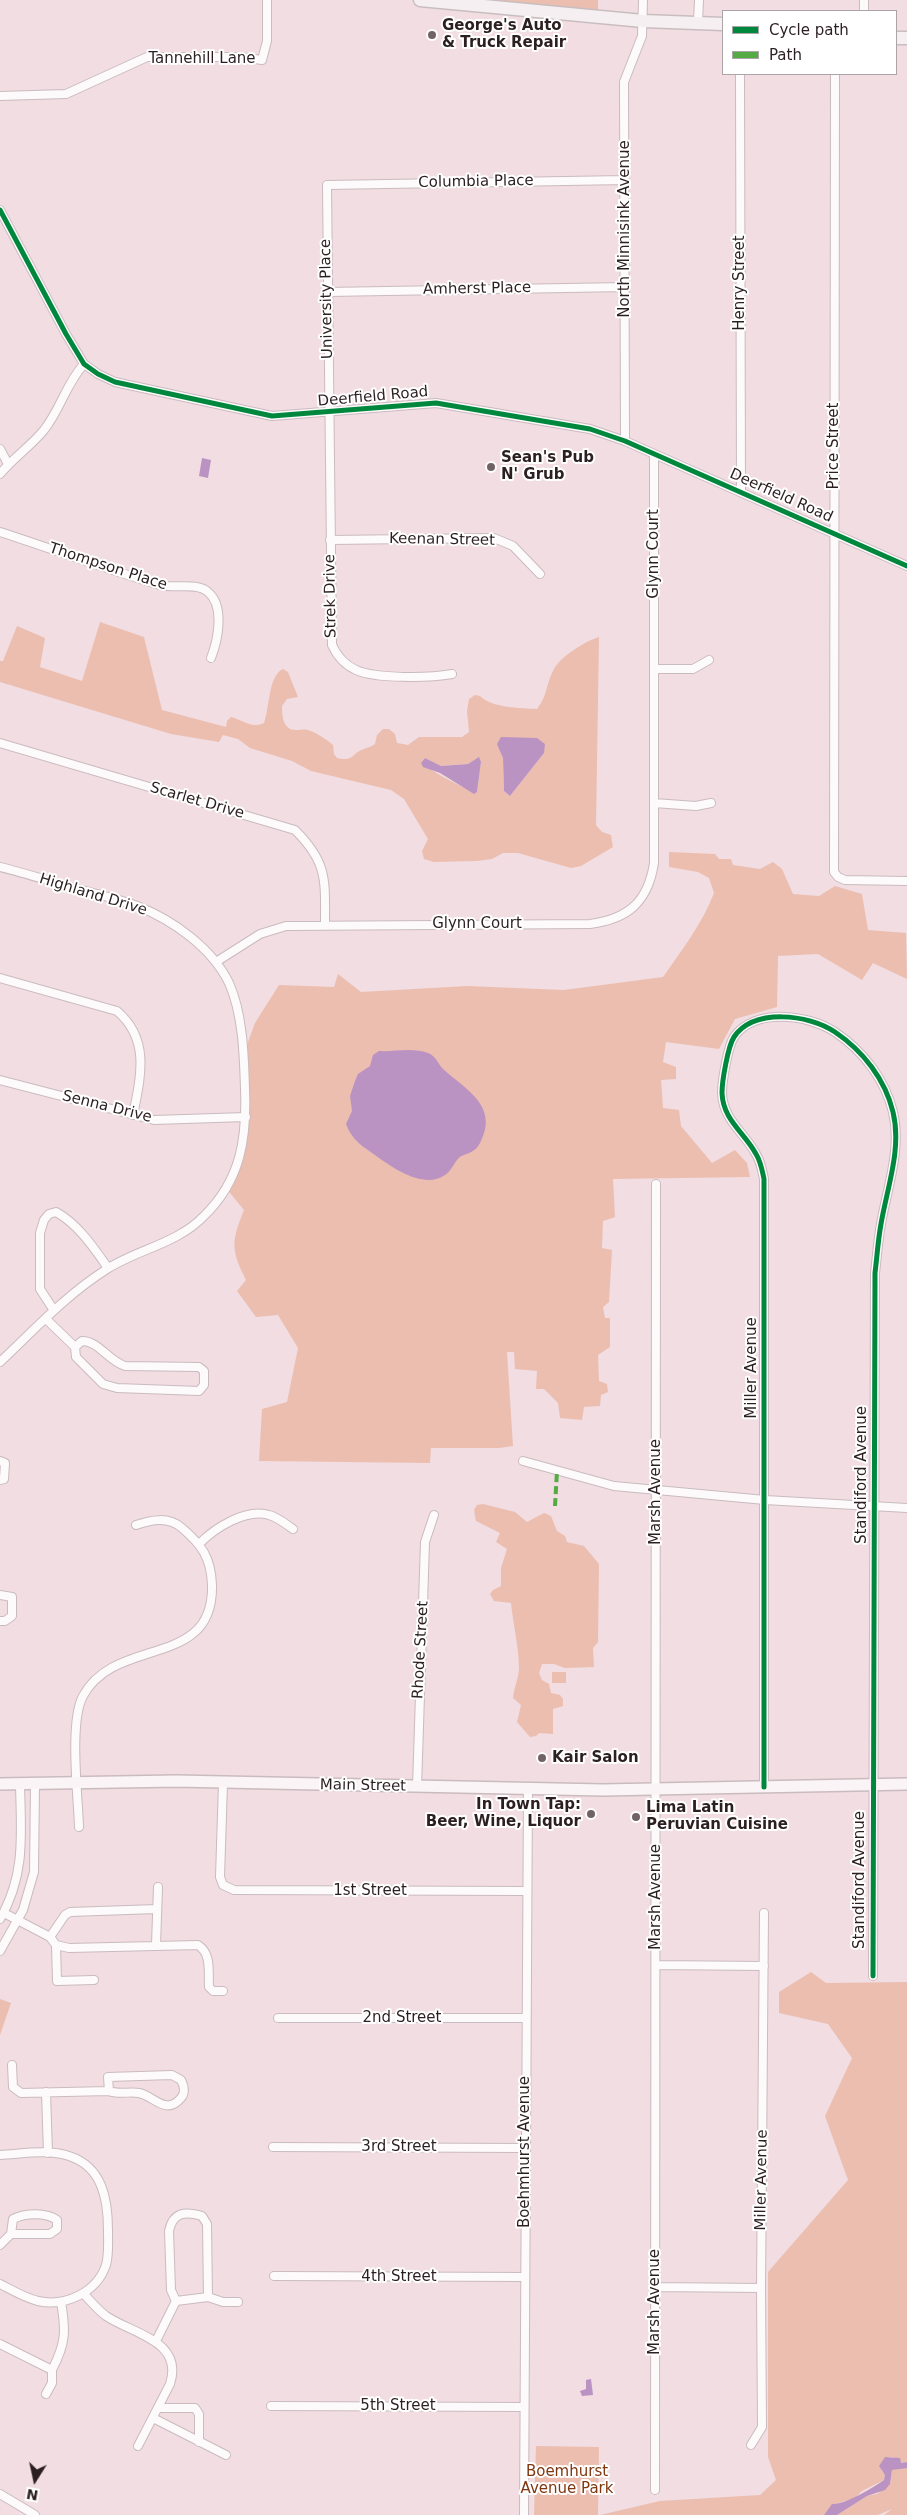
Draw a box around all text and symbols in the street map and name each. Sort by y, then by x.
legend [722,10,897,75]
place label: George's Auto & Truck Repair [442,17,566,52]
text: Cycle path [769,21,849,39]
marker: George's Auto & Truck Repair [426,29,438,41]
text: Path [769,46,802,64]
street label: Tannehill Lane [148,50,256,68]
street label: North Minnisink Avenue [616,140,634,318]
street label: Columbia Place [418,172,534,192]
street label: Henry Street [731,235,749,331]
street label: University Place [317,239,337,359]
street label: Amherst Place [423,279,531,299]
street label: Deerfield Road [317,383,429,411]
street label: Price Street [825,403,843,489]
place label: Sean's Pub N' Grub [501,449,594,484]
marker: Sean's Pub N' Grub [485,461,497,473]
street label: Deerfield Road [727,465,835,527]
street label: Glynn Court [645,509,663,599]
street label: Keenan Street [389,530,495,550]
street label: Thompson Place [47,539,169,595]
street label: Strek Drive [321,554,341,638]
street label: Scarlet Drive [148,779,246,823]
street label: Highland Drive [37,870,149,920]
street label: Glynn Court [432,915,522,933]
street label: Senna Drive [60,1087,154,1127]
street label: Miller Avenue [743,1317,761,1419]
street label: Standiford Avenue [853,1406,871,1544]
street label: Marsh Avenue [647,1439,665,1545]
street label: Rhode Street [409,1600,433,1700]
place label: Kair Salon [552,1749,639,1767]
marker: Kair Salon [536,1752,548,1764]
street label: Main Street [320,1776,406,1796]
place label: In Town Tap: Beer, Wine, Liquor [426,1796,581,1831]
place label: Lima Latin Peruvian Cuisine [646,1799,788,1834]
marker: In Town Tap: Beer, Wine, Liquor [585,1808,597,1820]
marker: Lima Latin Peruvian Cuisine [630,1811,642,1823]
street label: Standiford Avenue [851,1811,869,1949]
street label: Marsh Avenue [647,1844,665,1950]
street label: 1st Street [333,1882,407,1900]
street label: 2nd Street [363,2009,441,2027]
street label: Boehmhurst Avenue [516,2076,534,2228]
street label: Miller Avenue [752,2129,772,2231]
street label: 3rd Street [361,2138,437,2156]
street label: Marsh Avenue [646,2249,664,2355]
street label: 4th Street [361,2268,437,2286]
street label: 5th Street [360,2397,436,2415]
north arrow [10,2455,60,2505]
park label: Boemhurst Avenue Park [521,2463,613,2498]
text: N [25,2486,40,2504]

